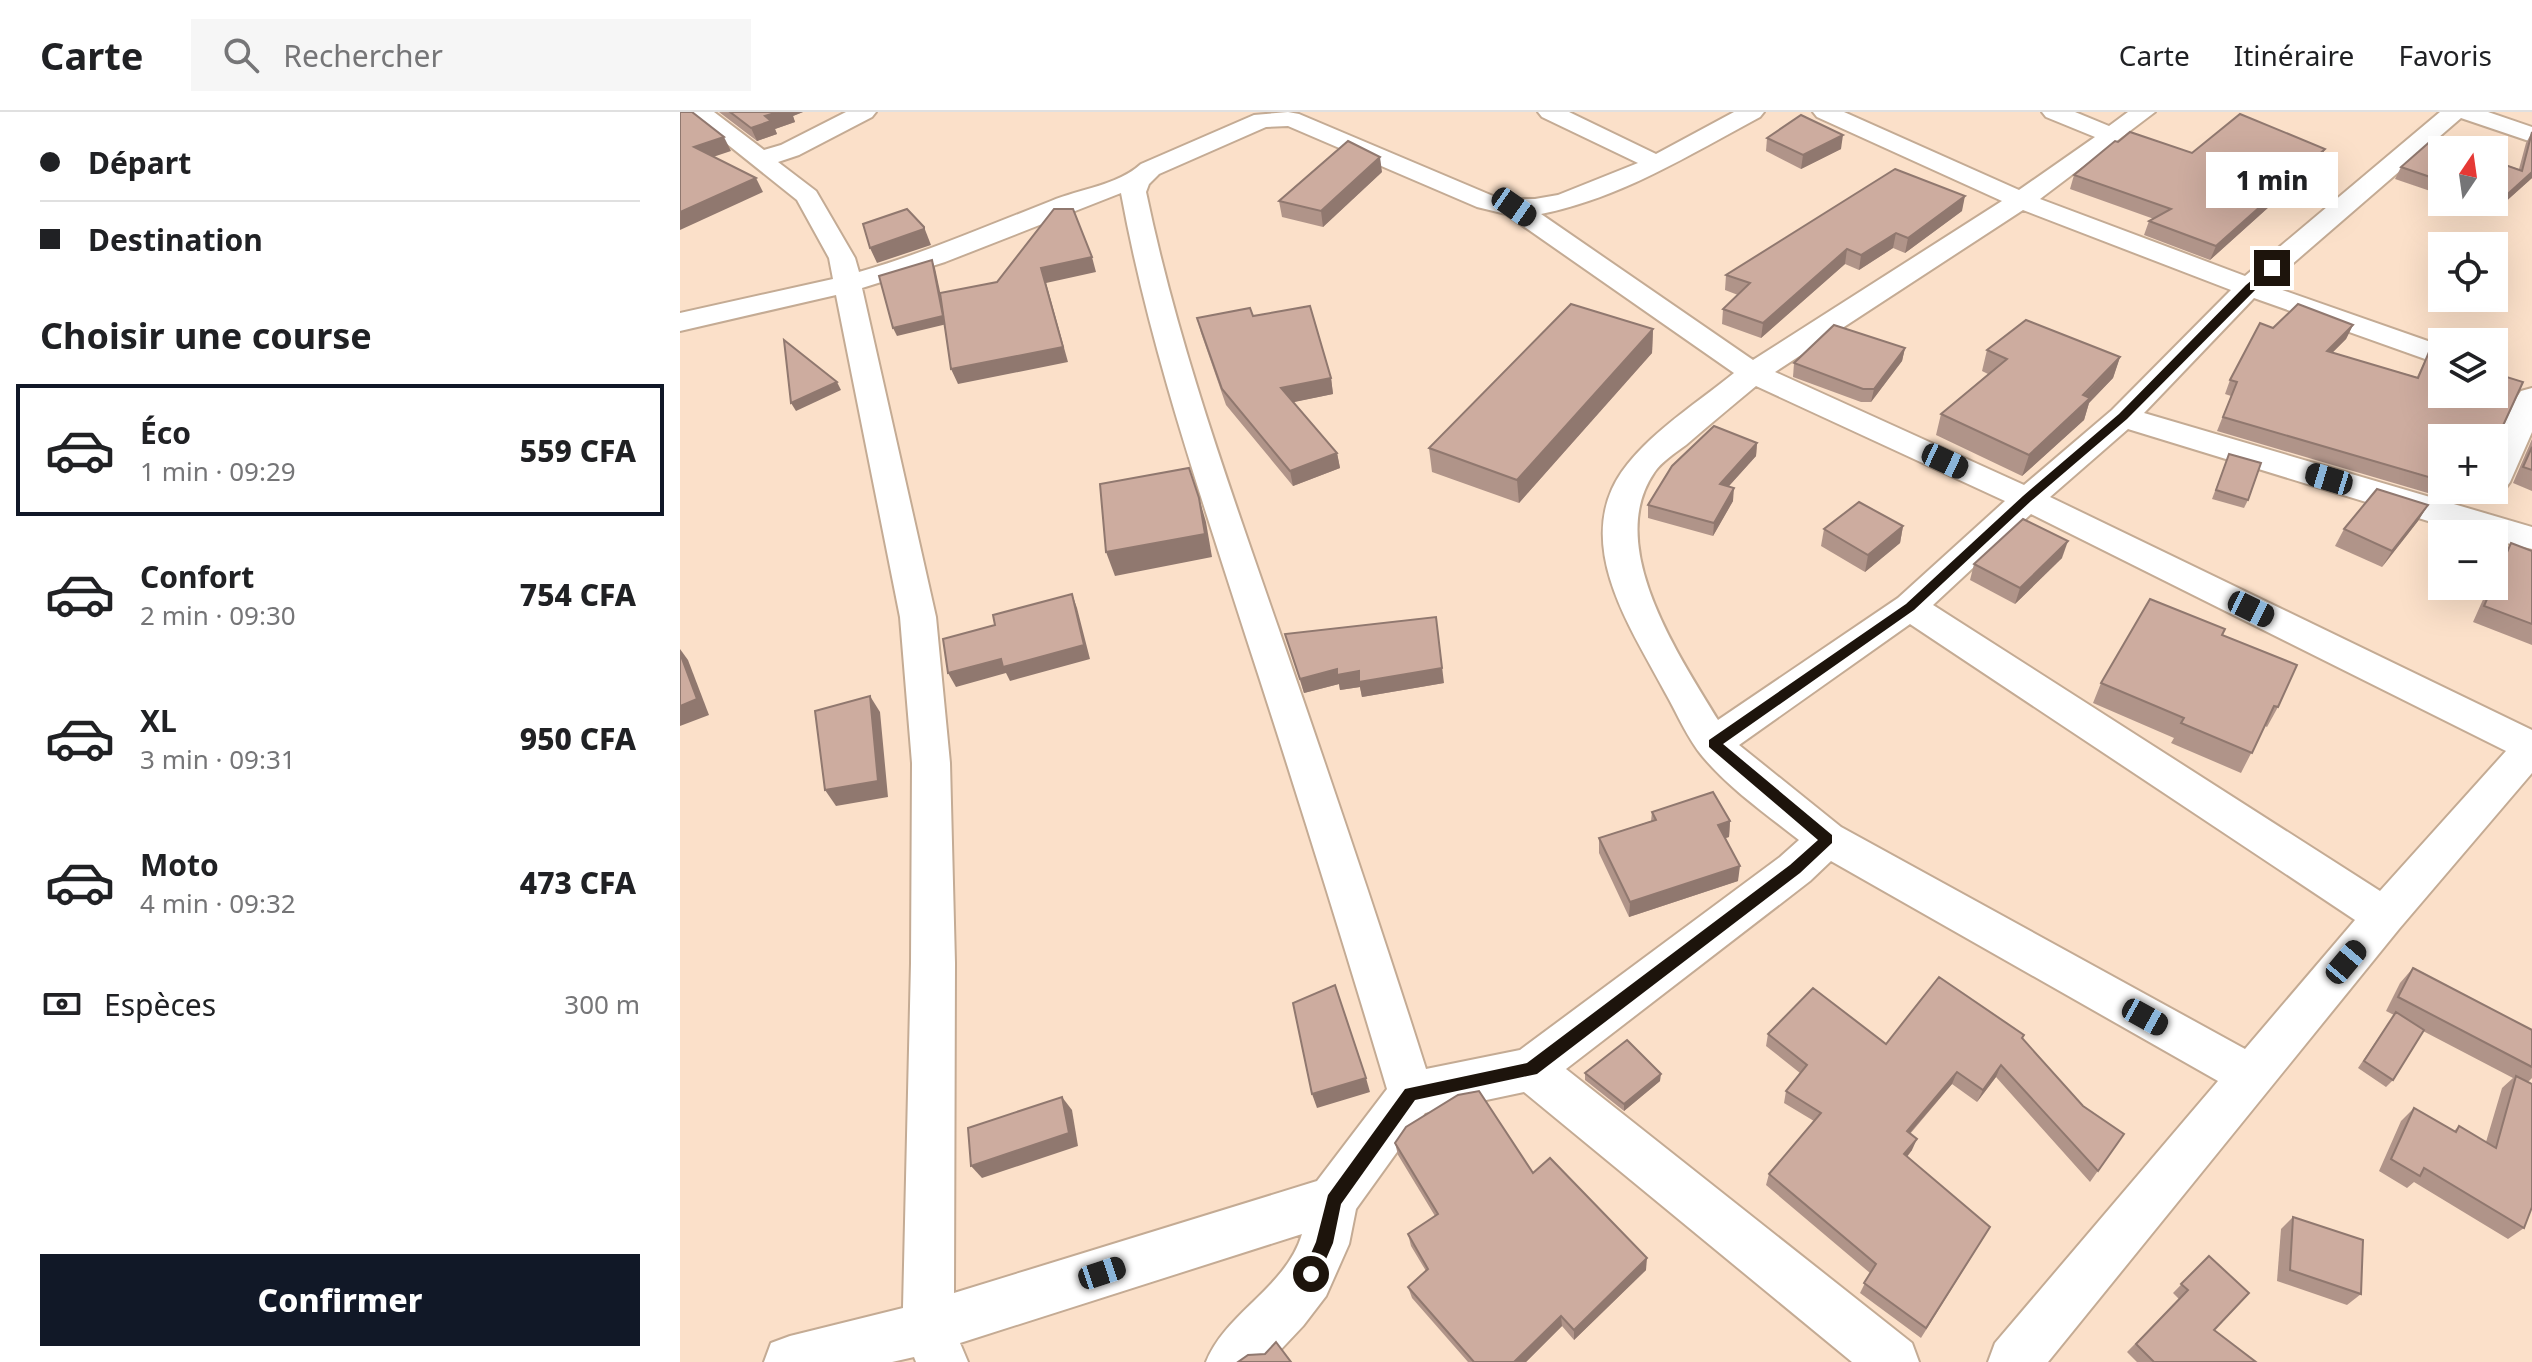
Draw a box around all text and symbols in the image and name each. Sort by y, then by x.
search box [191,19,751,91]
text: Carte [40,29,143,81]
icon: search [219,33,263,77]
text: Rechercher [283,35,443,76]
text: Carte [2119,36,2190,74]
text: Itinéraire [2234,36,2354,74]
text: Favoris [2398,36,2492,74]
north arrow [2428,136,2508,216]
map controls [2428,136,2508,600]
text: Départ [88,142,191,183]
callout: 1 min [2206,152,2338,208]
text: 1 min [2236,162,2308,198]
car [1487,183,1541,231]
text: Destination [88,219,263,260]
button: locate [2428,232,2508,312]
route end [2254,250,2290,286]
text: Choisir une course [40,311,372,360]
button: layers [2428,328,2508,408]
text: Éco [140,412,191,453]
icon: car [44,414,116,486]
button: + [2428,424,2508,504]
text: 559 CFA [520,430,636,471]
car [1918,440,1972,482]
text: 1 min · 09:29 [140,453,296,489]
car [2303,461,2355,497]
button: − [2428,520,2508,600]
text: Confort [140,556,254,597]
icon: car [44,558,116,630]
text: 754 CFA [520,574,636,615]
car [2224,588,2278,630]
text: 2 min · 09:30 [140,597,296,633]
text: XL [140,700,177,741]
icon: car [44,702,116,774]
text: 950 CFA [520,718,636,759]
text: 3 min · 09:31 [140,741,296,777]
text: Moto [140,844,219,885]
icon: car [44,846,116,918]
text: 473 CFA [520,862,636,903]
text: 4 min · 09:32 [140,885,296,921]
car [2321,936,2371,988]
icon: cash [40,982,84,1026]
text: Espèces [104,984,216,1025]
text: 300 m [564,986,640,1022]
car [2118,995,2172,1039]
button: Confirmer [40,1254,640,1346]
car [1075,1254,1129,1292]
route start [1293,1256,1329,1292]

